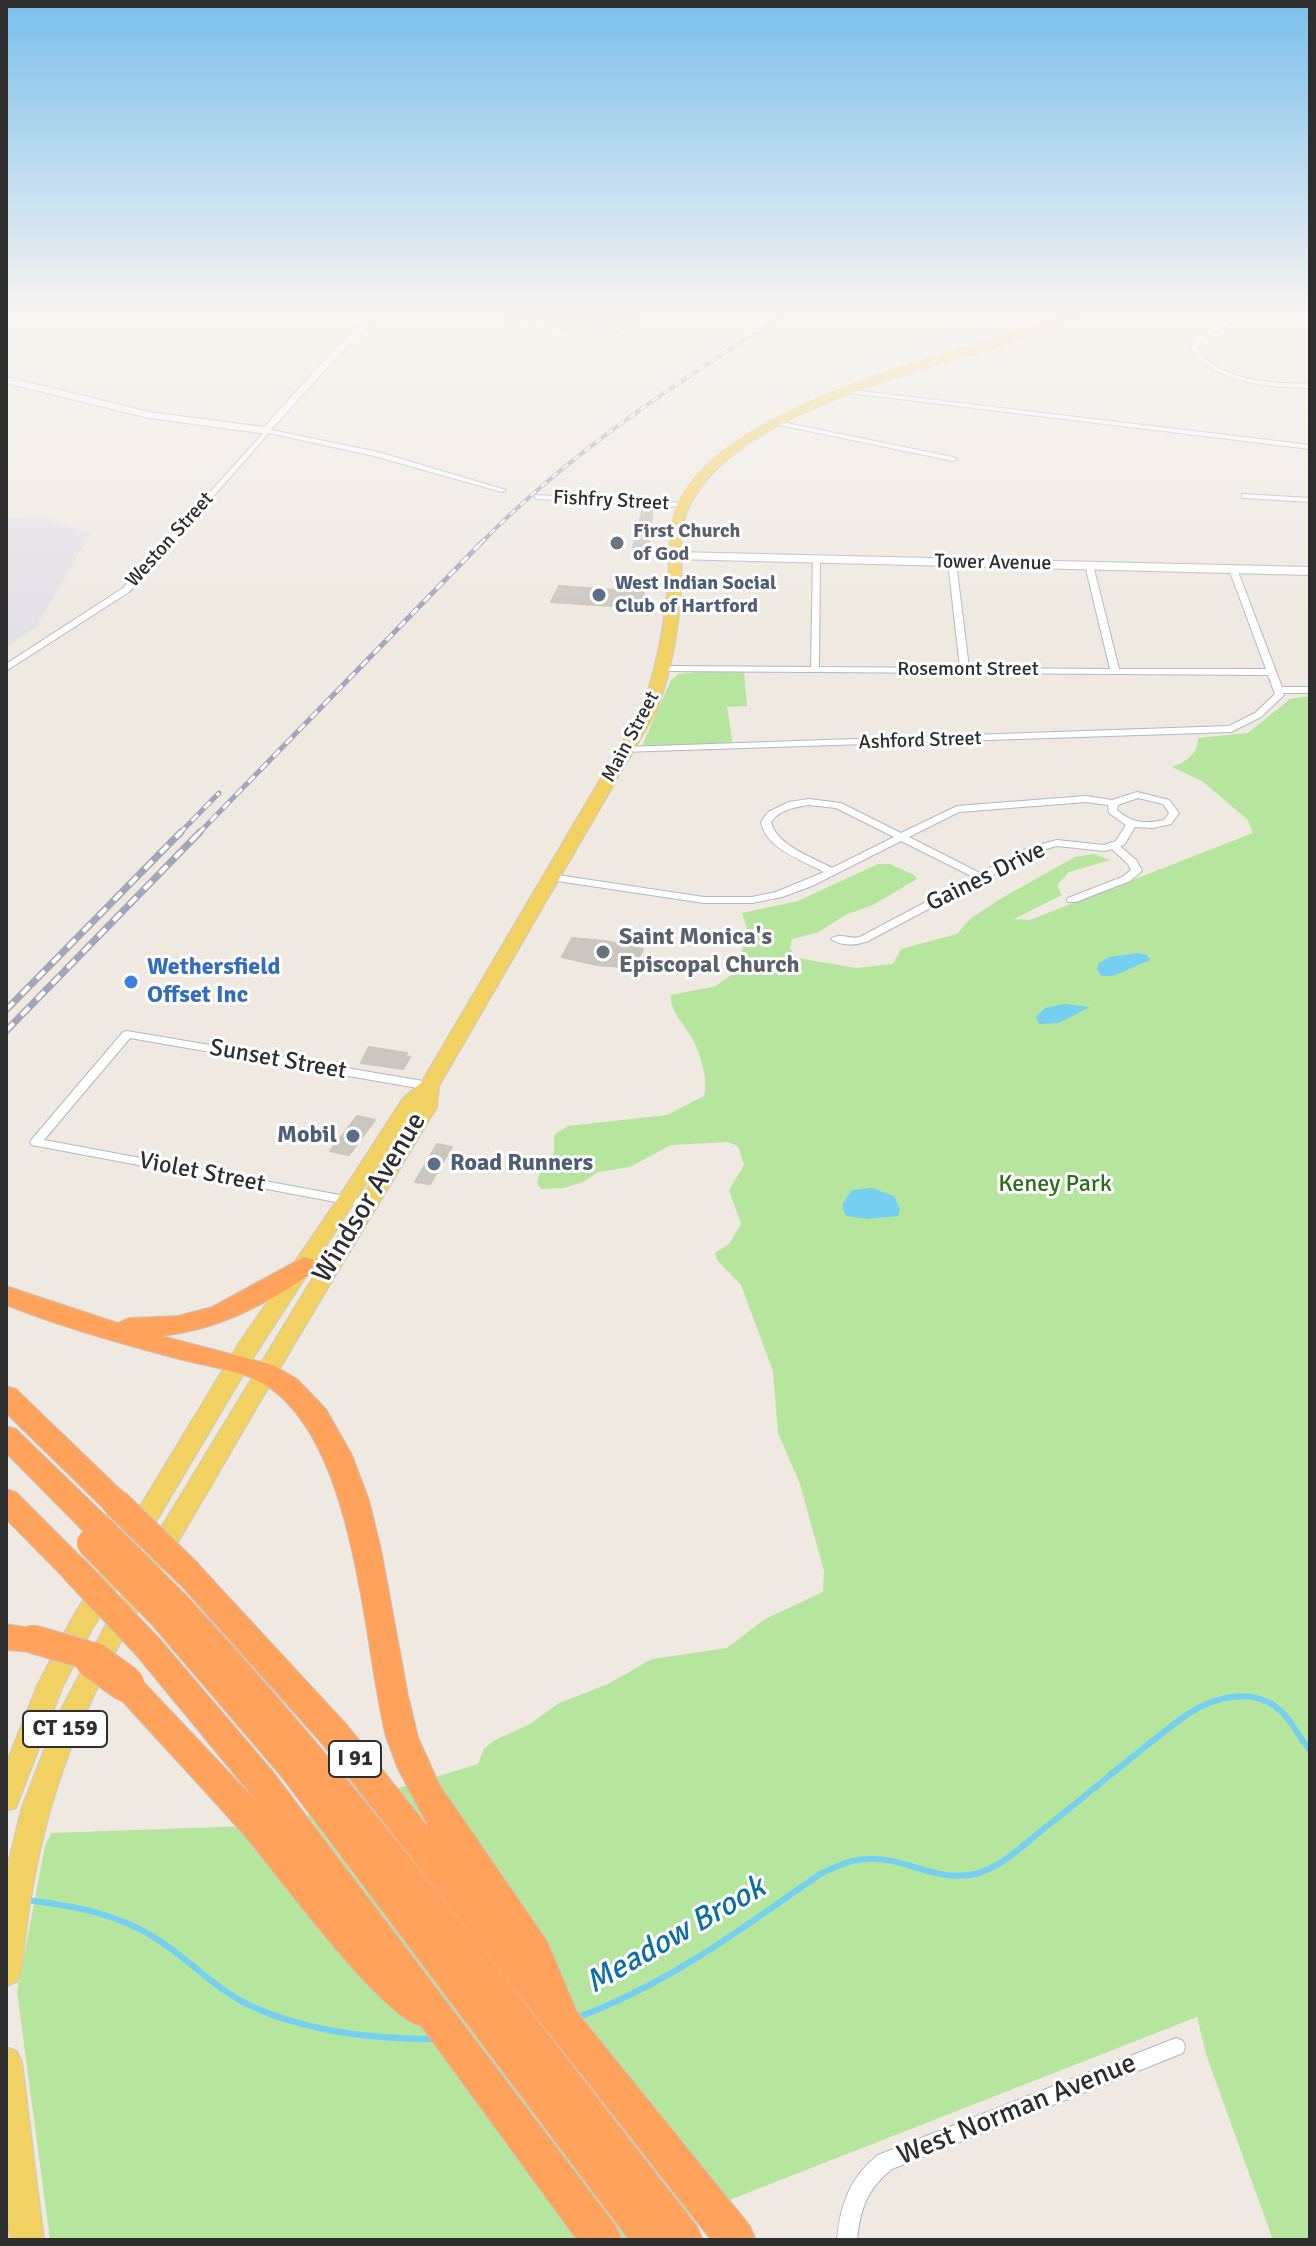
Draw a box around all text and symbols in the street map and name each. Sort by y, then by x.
street label: Fishfry Street [552,486,670,516]
street label: Weston Street [121,488,219,592]
place label: First Church of God [633,520,740,567]
marker: First Church of God [608,534,626,552]
street label: Tower Avenue [934,550,1052,576]
place label: West Indian Social Club of Hartford [615,572,776,619]
marker: West Indian Social Club of Hartford [590,586,608,604]
street label: Rosemont Street [897,658,1039,682]
street label: Main Street [597,688,665,786]
street label: Ashford Street [858,727,982,755]
street label: Gaines Drive [922,836,1050,918]
place label: Saint Monica's Episcopal Church [619,924,800,980]
marker: Saint Monica's Episcopal Church [594,943,612,961]
place label: Wethersfield Offset Inc [147,954,281,1010]
marker: Wethersfield Offset Inc [122,973,140,991]
street label: Sunset Street [207,1034,349,1086]
street label: Windsor Avenue [306,1107,434,1289]
place label: Mobil [277,1122,337,1150]
marker: Mobil [344,1127,362,1145]
street label: Violet Street [137,1147,267,1199]
place label: Road Runners [450,1150,593,1178]
marker: Road Runners [425,1155,443,1173]
park label: Keney Park [998,1171,1112,1199]
road number: CT 159 [23,1711,107,1747]
road number: I 91 [329,1741,381,1777]
water label: Meadow Brook [579,1869,773,2003]
street label: West Norman Avenue [893,2047,1141,2173]

